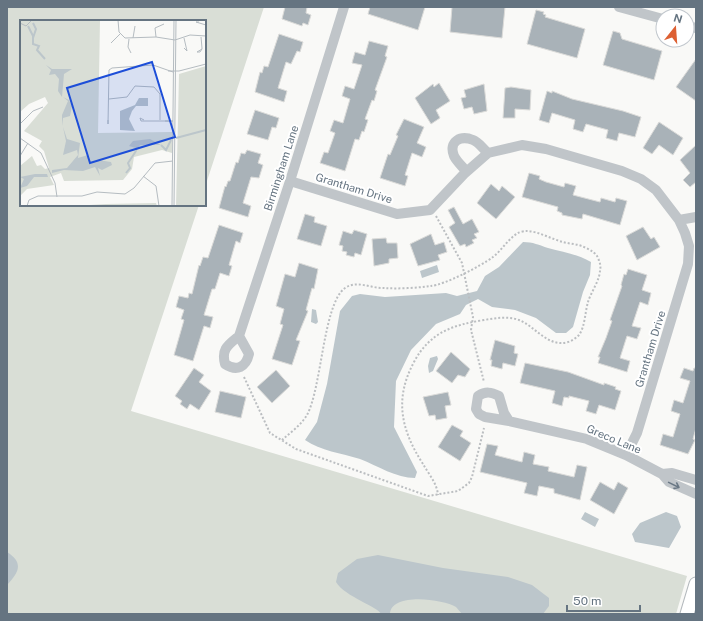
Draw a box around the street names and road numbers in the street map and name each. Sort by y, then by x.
street label: Birmingham Lane [261,124,301,212]
street label: Grantham Drive [314,171,394,205]
street label: Grantham Drive [633,309,667,389]
street label: Greco Lane [585,422,643,456]

